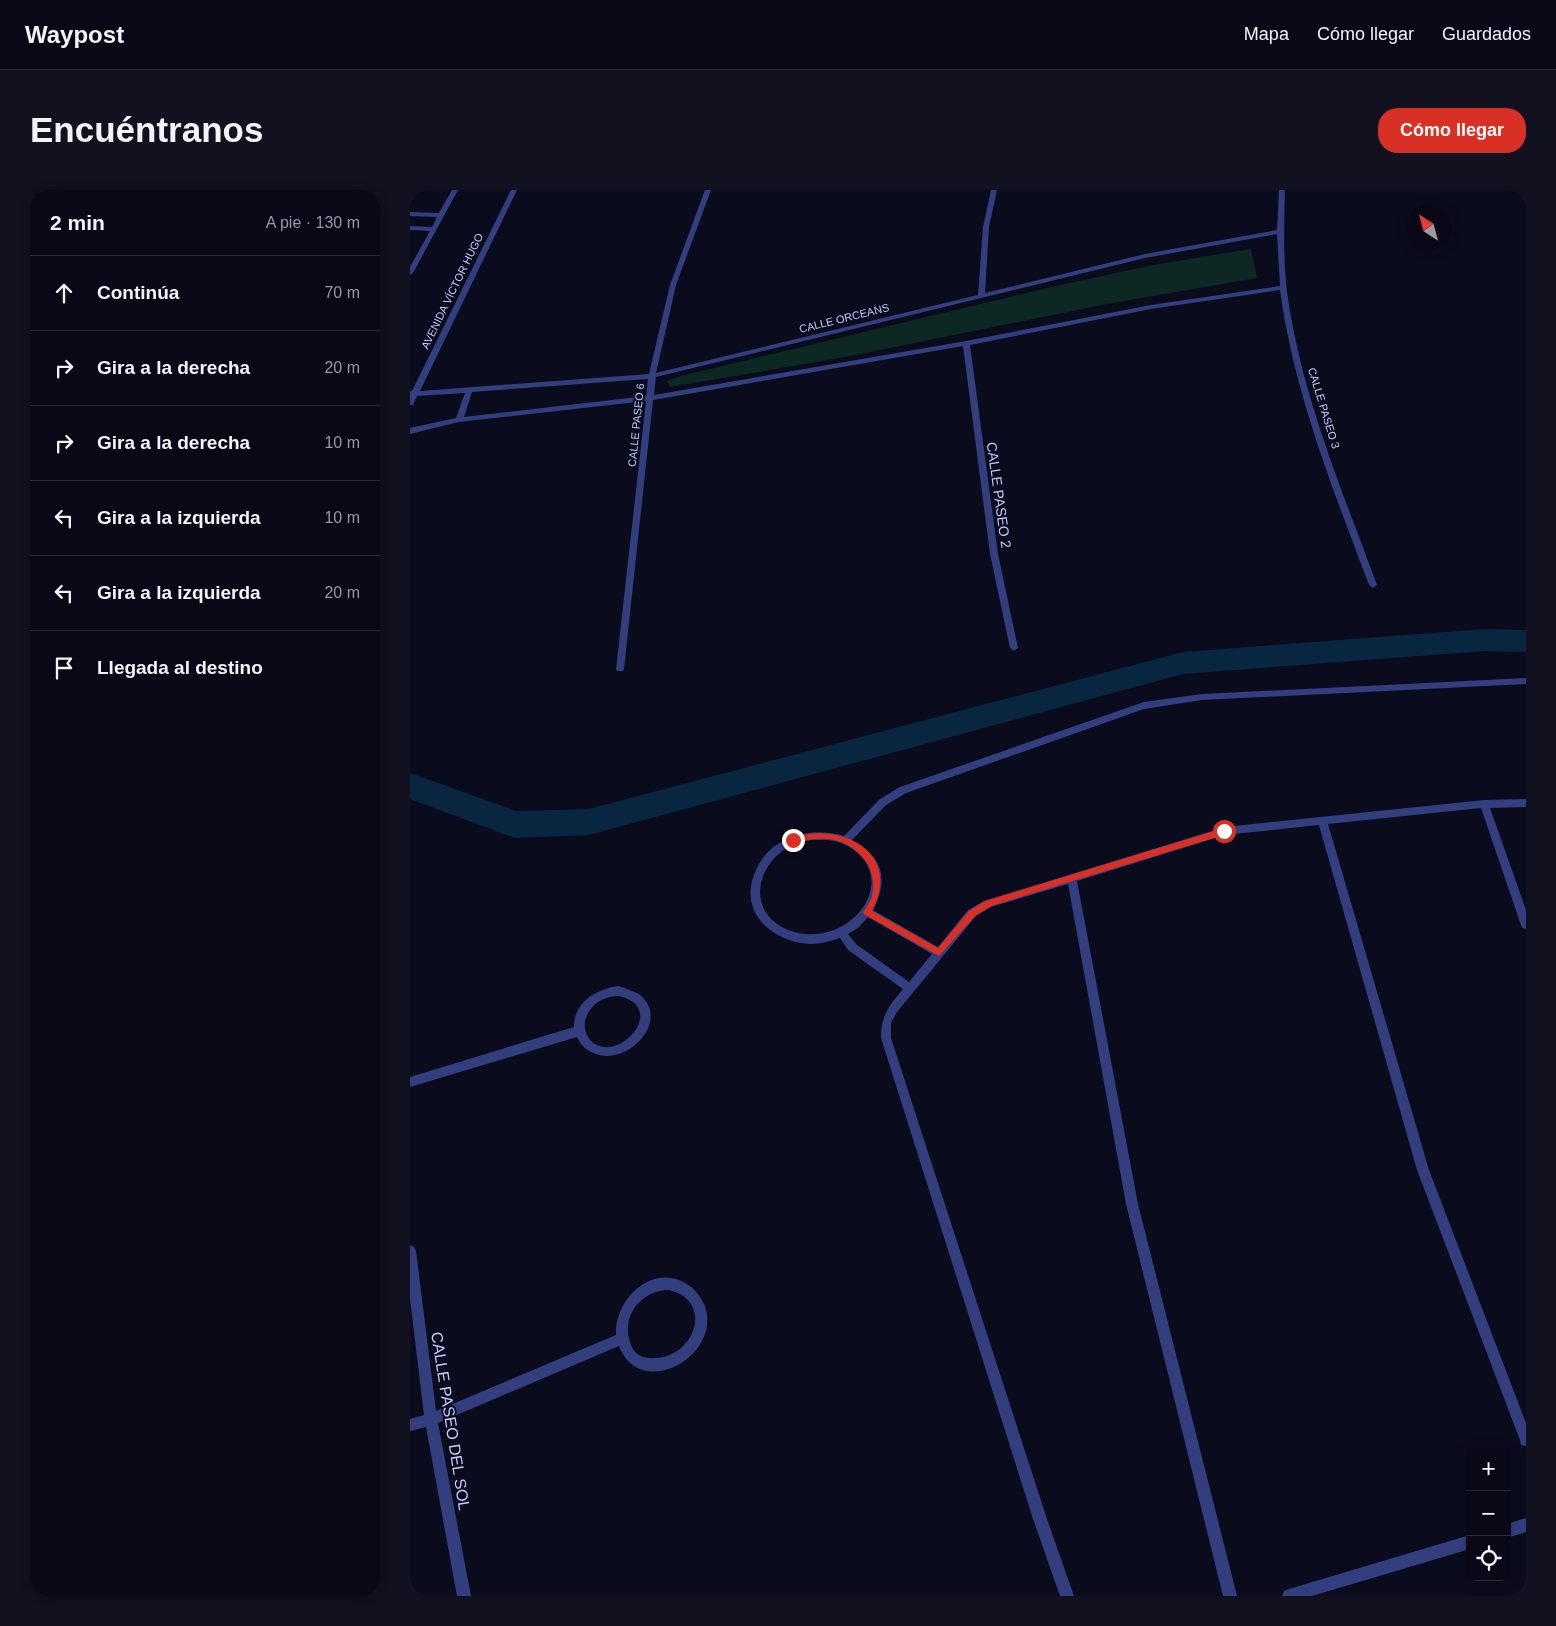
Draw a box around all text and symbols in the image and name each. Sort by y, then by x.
text: Waypost [25,21,124,48]
text: Mapa [1244,24,1289,44]
text: Cómo llegar [1317,24,1414,44]
text: Guardados [1442,24,1531,44]
button: Cómo llegar [1378,108,1526,153]
text: Encuéntranos [30,110,263,149]
north arrow [1406,205,1451,250]
text: 2 min [50,211,105,234]
text: A pie · 130 m [266,214,360,231]
street label: AVENIDA VÍCTOR HUGO [419,231,485,351]
icon: ahead [50,279,78,307]
text: Continúa [97,282,179,303]
text: 70 m [324,284,360,301]
street label: CALLE ORCEANS [798,301,890,335]
icon: right [50,354,78,382]
text: Gira a la derecha [97,357,250,378]
text: 20 m [324,359,360,376]
street label: CALLE PASEO 3 [1306,366,1342,450]
street label: CALLE PASEO 6 [626,383,646,467]
icon: right [50,429,78,457]
text: Gira a la derecha [97,432,250,453]
text: 10 m [324,434,360,451]
street label: CALLE PASEO 2 [984,441,1014,549]
icon: left [50,504,78,532]
text: Gira a la izquierda [97,507,261,528]
text: 10 m [324,509,360,526]
icon: left [50,579,78,607]
text: Gira a la izquierda [97,582,261,603]
text: 20 m [324,584,360,601]
icon: arrive [50,654,78,682]
text: Llegada al destino [97,657,263,678]
route start [1213,820,1236,843]
route end [782,829,805,852]
street label: CALLE PASEO DEL SOL [428,1331,473,1512]
map controls [1466,1446,1511,1581]
button: + [1466,1446,1511,1491]
button: − [1466,1491,1511,1536]
button: locate [1466,1536,1511,1581]

